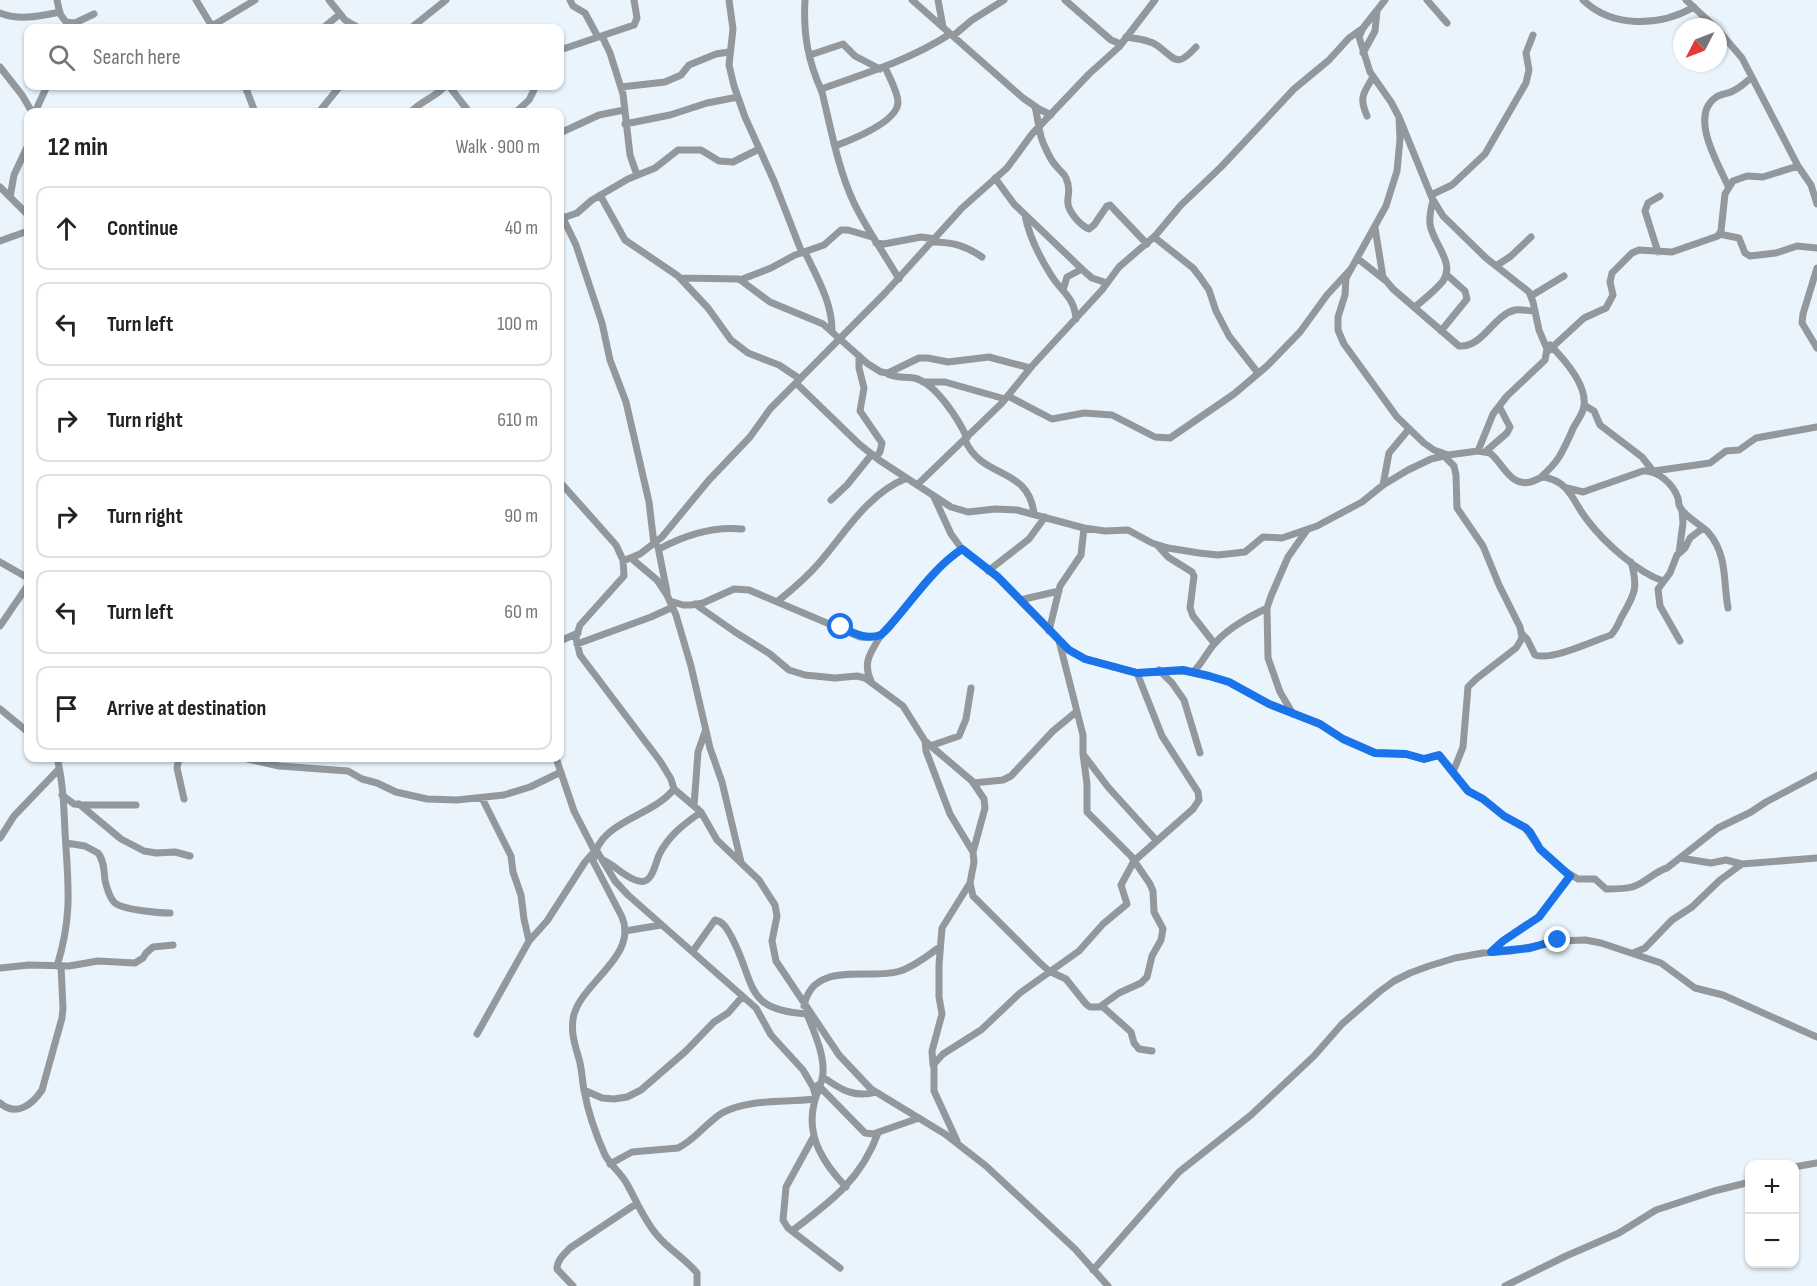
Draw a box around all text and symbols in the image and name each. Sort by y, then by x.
north arrow [1673,18,1727,72]
search box [24,24,564,90]
icon: search [45,41,78,74]
text: Search here [93,44,180,71]
text: 12 min [48,132,108,163]
text: Walk · 900 m [455,135,540,159]
icon: ahead [50,212,83,245]
text: Continue [107,215,178,242]
text: 40 m [505,216,538,240]
icon: left [50,308,83,341]
text: Turn left [107,311,173,338]
text: 100 m [497,312,538,336]
icon: right [50,404,83,437]
text: Turn right [107,407,183,434]
text: 610 m [497,408,538,432]
icon: right [50,500,83,533]
text: Turn right [107,503,183,530]
text: 90 m [504,504,538,528]
icon: left [50,596,83,629]
text: Turn left [107,599,173,626]
text: 60 m [504,600,538,624]
route start [827,613,853,639]
icon: arrive [50,692,83,725]
text: Arrive at destination [107,695,266,722]
route end [1544,926,1570,952]
map controls [1745,1160,1799,1268]
button: + [1745,1160,1799,1214]
button: − [1745,1214,1799,1268]

